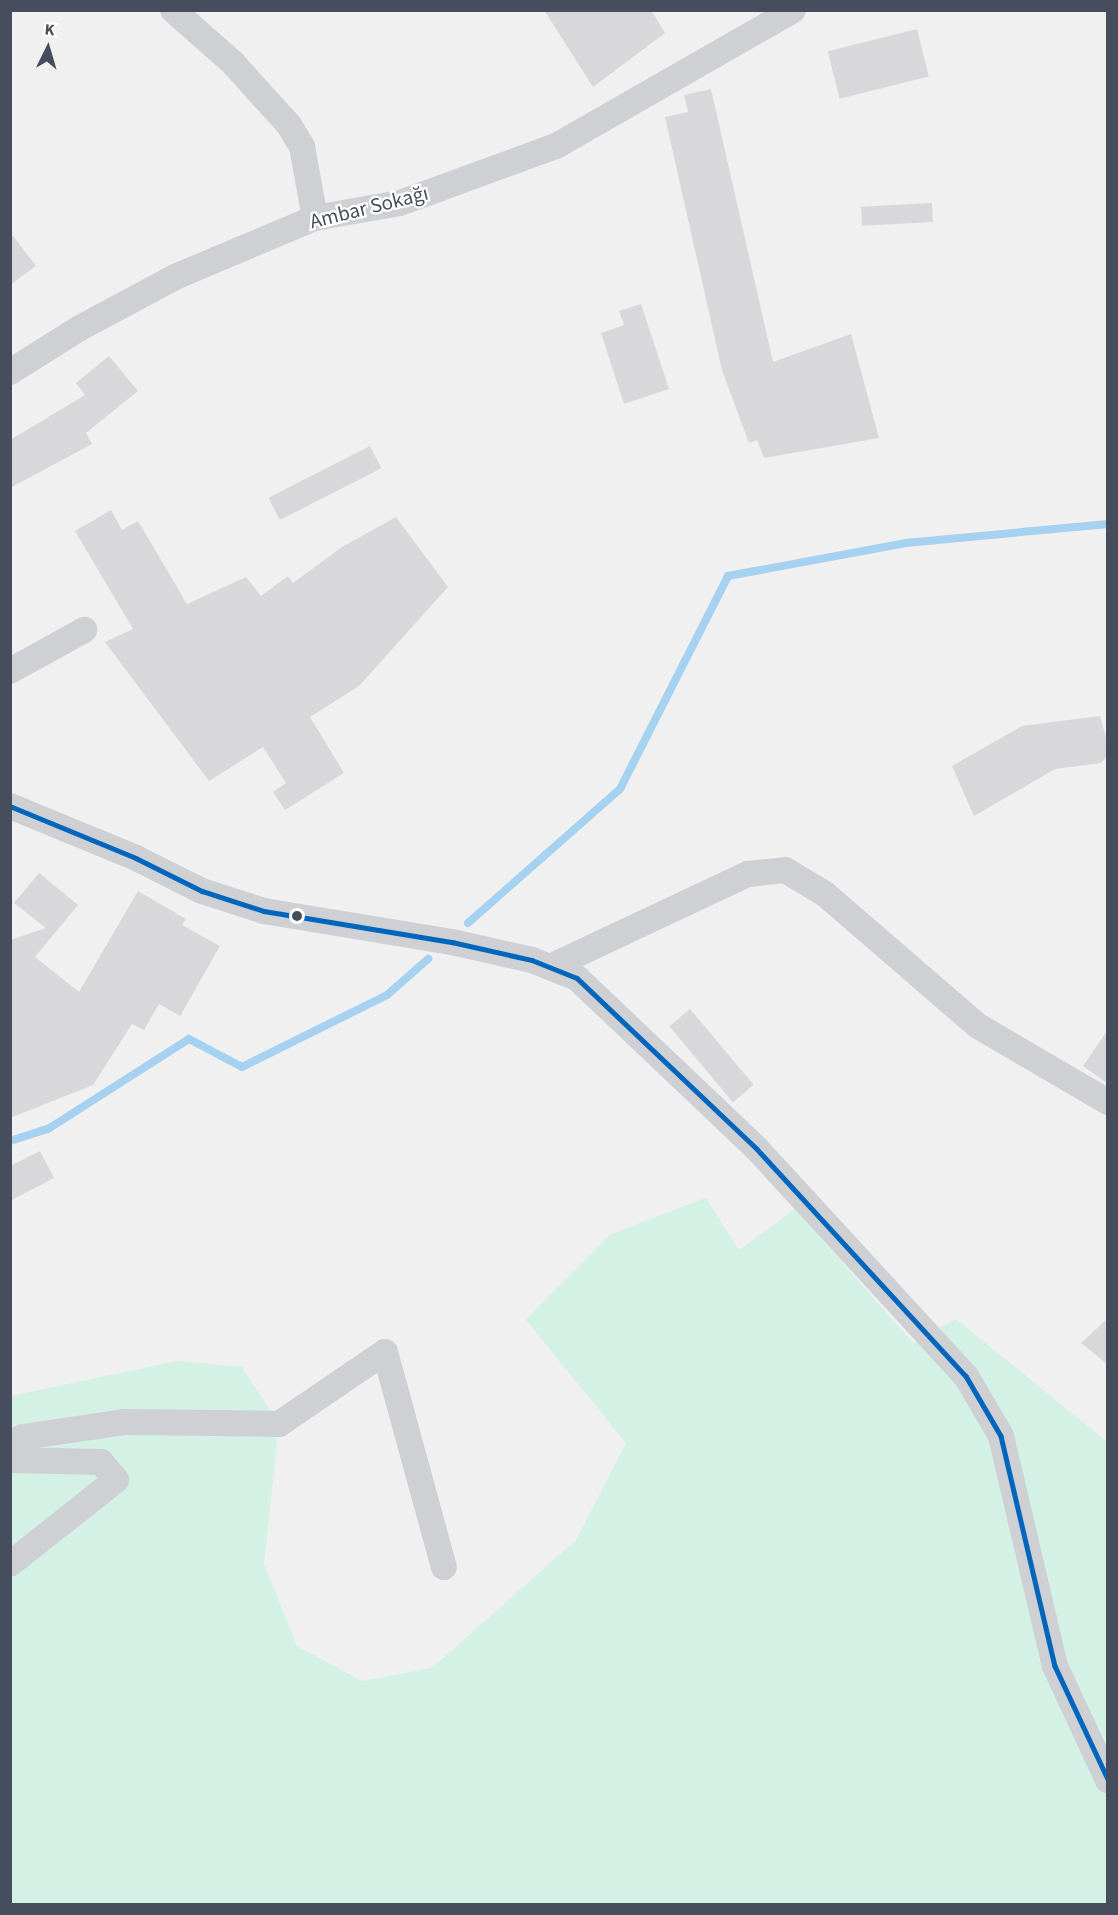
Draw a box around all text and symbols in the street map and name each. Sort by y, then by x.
north arrow [18,18,78,78]
text: K [44,19,55,41]
street label: Ambar Sokağı [307,180,431,234]
unlabelled marker [291,910,303,922]

